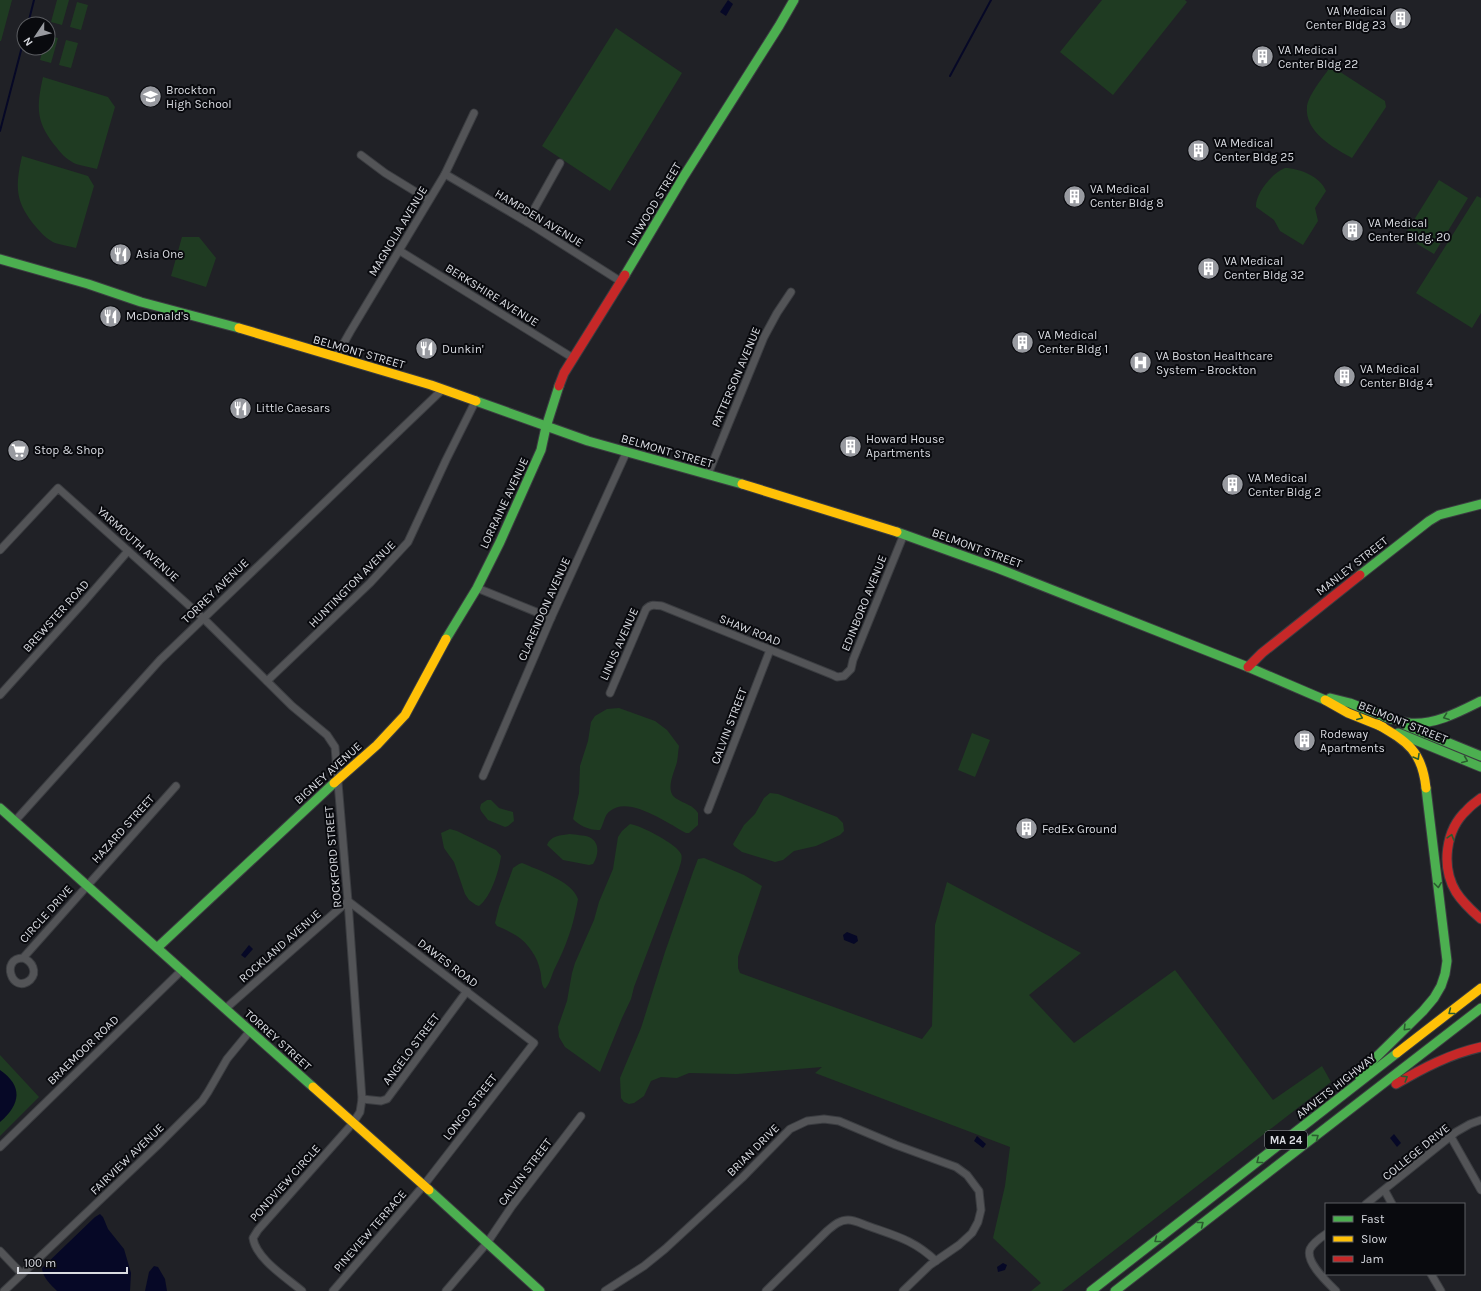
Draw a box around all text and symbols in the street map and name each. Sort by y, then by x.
place label: VA Medical Center Bldg 23 [1306,4,1386,32]
building icon: VA Medical Center Bldg 23 [1388,5,1414,31]
north arrow [16,16,56,56]
text: N [21,34,36,48]
place label: VA Medical Center Bldg 22 [1278,43,1358,71]
building icon: VA Medical Center Bldg 22 [1249,44,1275,70]
place label: Brockton High School [166,83,232,111]
school or university icon: Brockton High School [138,84,164,110]
place label: VA Medical Center Bldg 25 [1214,136,1294,164]
building icon: VA Medical Center Bldg 25 [1186,137,1212,163]
street label: LINWOOD STREET [624,160,684,248]
place label: VA Medical Center Bldg 8 [1090,182,1164,210]
building icon: VA Medical Center Bldg 8 [1061,183,1087,209]
street label: MAGNOLIA AVENUE [366,184,430,278]
street label: HAMPDEN AVENUE [492,186,586,250]
place label: VA Medical Center Bldg. 20 [1368,216,1450,244]
building icon: VA Medical Center Bldg. 20 [1340,217,1366,243]
restaurant icon: Asia One [107,241,133,267]
place label: Asia One [136,247,183,261]
place label: VA Medical Center Bldg 32 [1224,254,1304,282]
building icon: VA Medical Center Bldg 32 [1195,255,1221,281]
street label: BERKSHIRE AVENUE [443,261,541,329]
restaurant icon: McDonald's [98,303,124,329]
place label: McDonald's [126,309,189,323]
street label: PATTERSON AVENUE [709,325,763,429]
place label: VA Medical Center Bldg 1 [1038,328,1108,356]
building icon: VA Medical Center Bldg 1 [1009,329,1035,355]
street label: BELMONT STREET [311,332,407,372]
restaurant icon: Dunkin' [413,336,439,362]
place label: Dunkin' [442,342,484,356]
place label: VA Boston Healthcare System - Brockton [1156,349,1273,377]
hospital icon: VA Boston Healthcare System - Brockton [1128,350,1154,376]
place label: VA Medical Center Bldg 4 [1360,362,1433,390]
building icon: VA Medical Center Bldg 4 [1332,363,1358,389]
restaurant icon: Little Caesars [228,395,254,421]
place label: Little Caesars [256,401,330,415]
street label: BELMONT STREET [619,431,715,471]
place label: Howard House Apartments [866,432,945,460]
building icon: Howard House Apartments [838,433,864,459]
supermarket icon: Stop & Shop [6,437,32,463]
place label: Stop & Shop [34,443,104,457]
street label: LORRAINE AVENUE [477,455,531,551]
place label: VA Medical Center Bldg 2 [1248,471,1321,499]
building icon: VA Medical Center Bldg 2 [1219,472,1245,498]
street label: YARMOUTH AVENUE [94,504,182,584]
street label: BELMONT STREET [930,525,1024,571]
street label: MANLEY STREET [1313,534,1391,598]
street label: HUNTINGTON AVENUE [306,538,398,630]
street label: EDINBORO AVENUE [838,553,890,653]
street label: CLARENDON AVENUE [515,555,573,663]
street label: TORREY AVENUE [179,556,251,626]
street label: BREWSTER ROAD [20,577,92,655]
street label: LINUS AVENUE [597,606,641,682]
street label: SHAW ROAD [717,611,783,649]
street label: CALVIN STREET [708,686,750,766]
street label: BELMONT STREET [1356,698,1450,746]
one-way arrow [1442,712,1449,720]
one-way arrow [1356,713,1363,721]
place label: Rodeway Apartments [1320,727,1385,755]
building icon: Rodeway Apartments [1292,728,1318,754]
street label: BIGNEY AVENUE [291,739,365,807]
one-way arrow [1413,753,1420,760]
one-way arrow [1461,756,1468,764]
street label: HAZARD STREET [89,792,157,866]
street label: ROCKFORD STREET [322,806,344,908]
building icon: FedEx Ground [1013,816,1039,842]
place label: FedEx Ground [1042,822,1117,836]
one-way arrow [1446,833,1455,840]
one-way arrow [1433,881,1442,888]
street label: CIRCLE DRIVE [16,882,76,946]
street label: ROCKLAND AVENUE [236,907,324,985]
street label: DAWES ROAD [415,936,481,990]
street label: TORREY STREET [242,1006,314,1074]
one-way arrow [1448,1008,1455,1015]
street label: ANGELO STREET [380,1010,442,1088]
street label: BRAEMOOR ROAD [44,1012,122,1088]
one-way arrow [1403,1023,1411,1031]
street label: AMVETS HIGHWAY [1293,1050,1379,1121]
street label: LONGO STREET [440,1071,500,1143]
one-way arrow [1401,1076,1408,1083]
street label: FAIRVIEW AVENUE [87,1120,167,1198]
street label: BRIAN DRIVE [724,1121,782,1179]
street label: COLLEGE DRIVE [1380,1121,1452,1183]
road number: MA 24 [1265,1131,1307,1149]
one-way arrow [1311,1134,1318,1141]
street label: CALVIN STREET [495,1136,555,1208]
street label: PONDVIEW CIRCLE [247,1142,323,1224]
one-way arrow [1257,1156,1264,1163]
street label: PINEVIEW TERRACE [331,1187,409,1275]
legend [1325,1203,1465,1275]
text: Fast [1361,1212,1385,1226]
one-way arrow [1197,1222,1204,1229]
text: Slow [1361,1232,1387,1246]
one-way arrow [1154,1236,1161,1243]
scale bar [18,1249,127,1275]
text: Jam [1361,1252,1384,1266]
text: 100 m [24,1256,56,1270]

